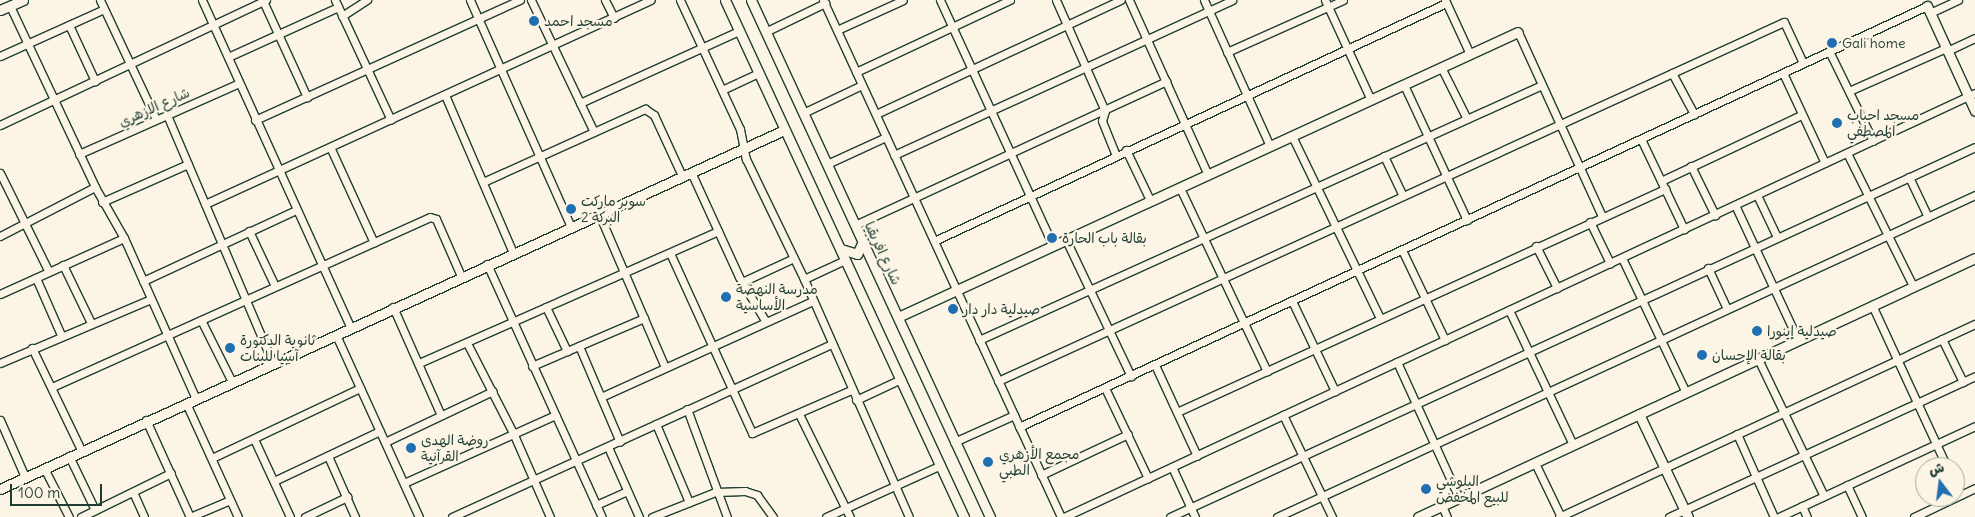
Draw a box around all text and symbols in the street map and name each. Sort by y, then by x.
place label: مسجد احمد [544,13,613,29]
marker: مسجد احمد [528,15,540,27]
place label: Gali home [1842,35,1905,51]
marker: Gali home [1826,37,1838,49]
street label: شارع الازهري [116,84,192,130]
place label: مسجد احباب المصطفي [1847,107,1919,140]
marker: مسجد احباب المصطفي [1831,117,1843,129]
place label: سوبر ماركت البركة 2 [581,193,646,226]
marker: سوبر ماركت البركة 2 [565,203,577,215]
street label: شارع افريقيا [861,219,905,287]
place label: بقالة باب الحارة [1062,230,1147,246]
marker: بقالة باب الحارة [1046,232,1058,244]
place label: مدرسة النهضة الأساسية [736,281,818,314]
marker: مدرسة النهضة الأساسية [720,291,732,303]
place label: صيدلية دار دار [963,301,1040,317]
marker: صيدلية دار دار [947,303,959,315]
place label: صيدلية إينورا [1767,323,1837,339]
marker: صيدلية إينورا [1751,325,1763,337]
place label: ثانوية الدكتورة آسيا للبنات [240,332,315,364]
marker: ثانوية الدكتورة آسيا للبنات [224,342,236,354]
place label: بقالة الإحسان [1712,347,1786,363]
marker: بقالة الإحسان [1696,349,1708,361]
place label: روضة الهدى القرآنية [421,432,489,464]
marker: روضة الهدى القرآنية [405,442,417,454]
place label: مجمع الأزهري الطبي [999,446,1079,478]
marker: مجمع الأزهري الطبي [981,455,995,469]
north arrow [1915,457,1965,507]
text: ش [1927,458,1946,479]
place label: البلوشي للبيع المخفض [1436,473,1509,506]
scale bar [12,474,105,506]
text: 100 m [18,483,60,502]
marker: البلوشي للبيع المخفض [1420,483,1432,495]

